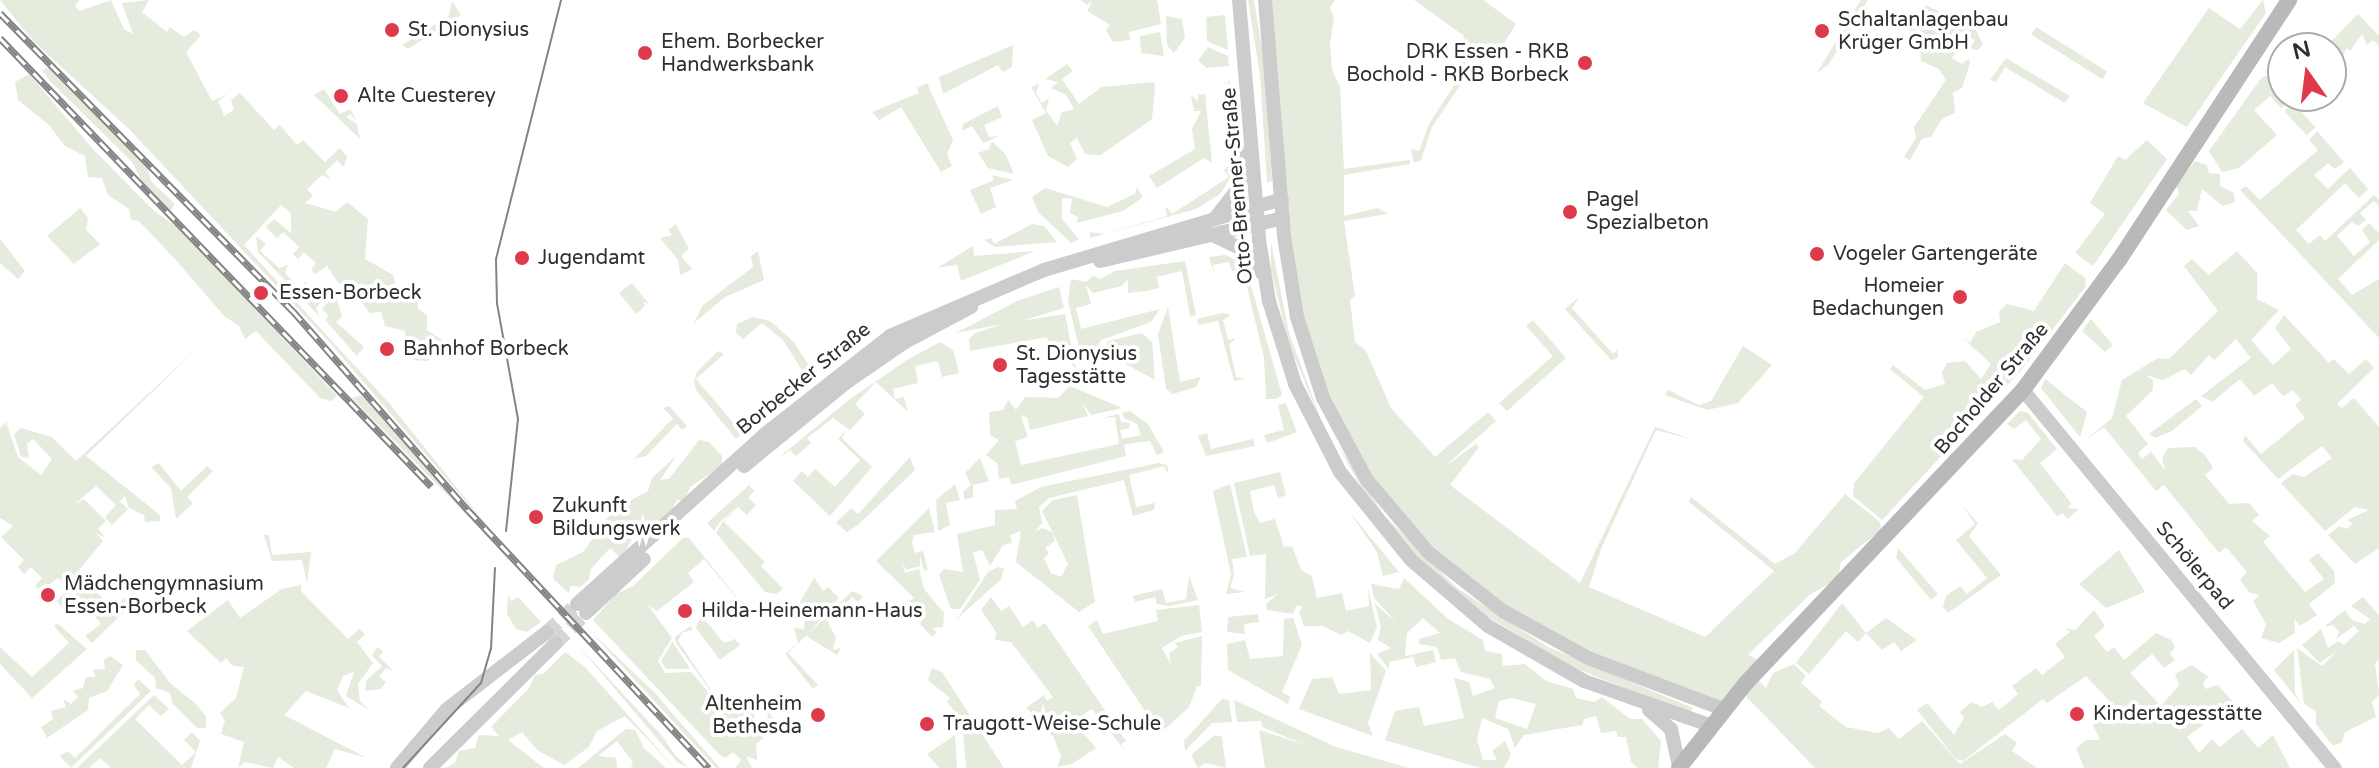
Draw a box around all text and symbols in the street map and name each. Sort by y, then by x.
place label: Schaltanlagenbau Krüger GmbH [1838,8,2009,55]
place label: St. Dionysius [408,18,529,42]
marker: St. Dionysius [383,21,401,39]
marker: Schaltanlagenbau Krüger GmbH [1813,22,1831,40]
place label: Ehem. Borbecker Handwerksbank [661,30,824,77]
north arrow [2267,32,2347,112]
text: N [2290,36,2313,65]
place label: DRK Essen - RKB Bochold - RKB Borbeck [1346,40,1569,87]
marker: Ehem. Borbecker Handwerksbank [636,44,654,62]
marker: DRK Essen - RKB Bochold - RKB Borbeck [1576,54,1594,72]
place label: Alte Cuesterey [357,84,496,108]
marker: Alte Cuesterey [332,87,350,105]
street label: Otto-Brenner-Straße [1217,87,1259,285]
place label: Pagel Spezialbeton [1586,188,1709,235]
marker: Pagel Spezialbeton [1561,203,1579,221]
place label: Vogeler Gartengeräte [1833,242,2037,266]
marker: Vogeler Gartengeräte [1808,245,1826,263]
place label: Jugendamt [538,246,645,270]
marker: Jugendamt [513,249,531,267]
place label: Homeier Bedachungen [1812,274,1944,321]
place label: Essen-Borbeck [279,281,422,305]
marker: Essen-Borbeck [250,282,272,304]
marker: Homeier Bedachungen [1951,288,1969,306]
street label: Borbecker Straße [732,318,876,440]
street label: Bocholder Straße [1930,318,2054,460]
place label: Bahnhof Borbeck [403,337,569,361]
marker: Bahnhof Borbeck [378,340,396,358]
place label: St. Dionysius Tagesstätte [1016,342,1137,389]
marker: St. Dionysius Tagesstätte [991,356,1009,374]
place label: Zukunft Bildungswerk [552,494,680,541]
marker: Zukunft Bildungswerk [527,508,545,526]
street label: Schölerpad [2150,517,2238,615]
place label: Mädchengymnasium Essen-Borbeck [64,572,264,619]
marker: Mädchengymnasium Essen-Borbeck [39,586,57,604]
place label: Hilda-Heinemann-Haus [701,599,923,623]
marker: Hilda-Heinemann-Haus [676,602,694,620]
place label: Altenheim Bethesda [704,692,802,739]
place label: Kindertagesstätte [2093,702,2262,726]
marker: Kindertagesstätte [2068,705,2086,723]
marker: Altenheim Bethesda [809,706,827,724]
place label: Traugott-Weise-Schule [943,712,1161,736]
marker: Traugott-Weise-Schule [918,715,936,733]

